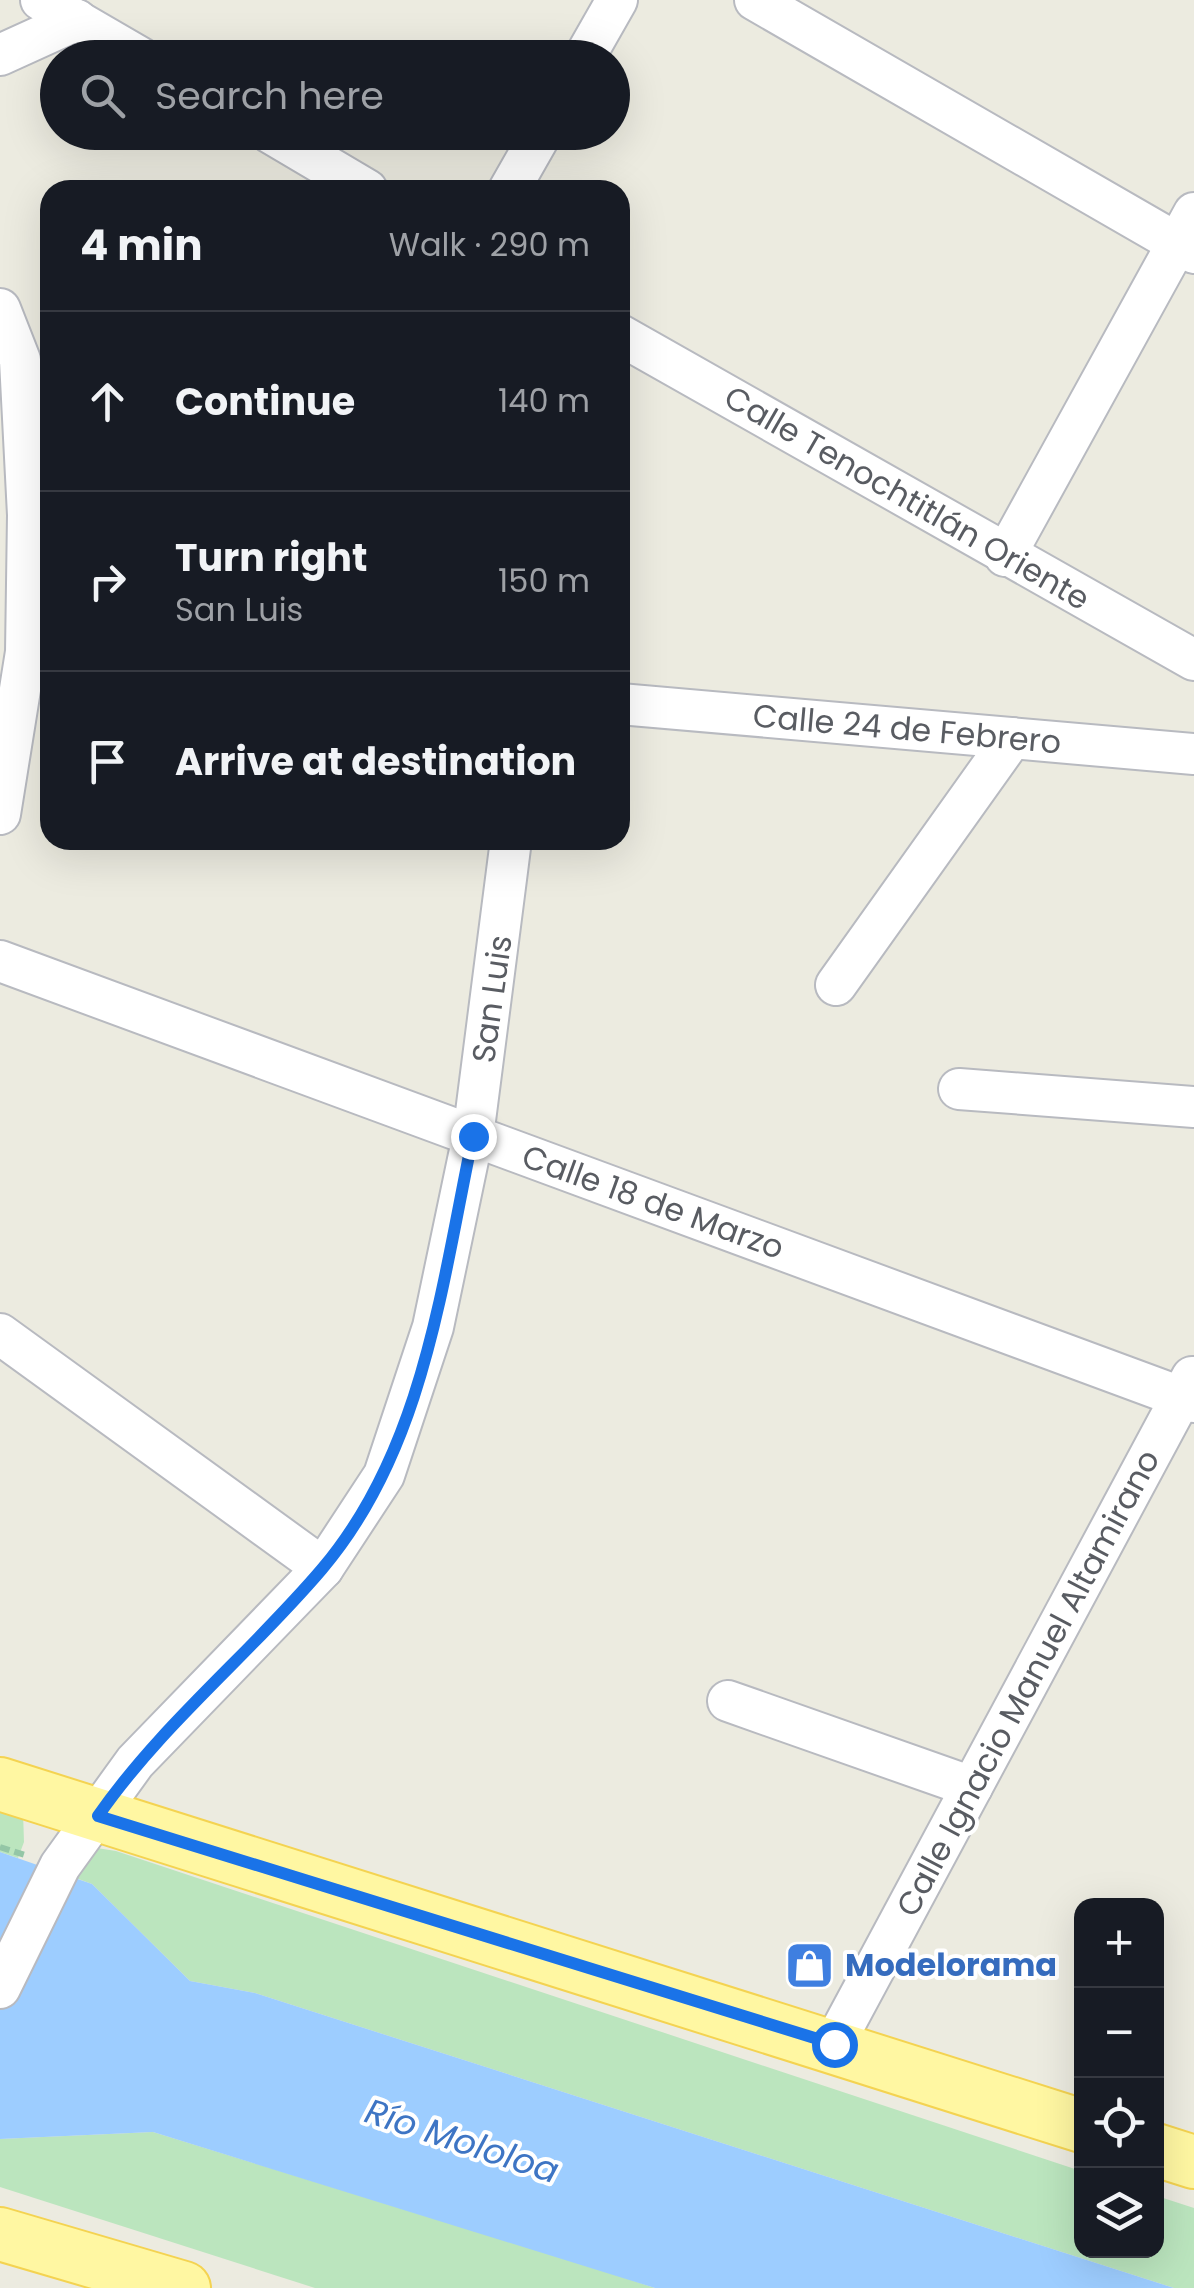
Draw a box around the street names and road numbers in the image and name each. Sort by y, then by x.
street label: Calle Tenochtitlán Oriente [716,374,1098,621]
street label: Calle 24 de Febrero [751,693,1063,764]
street label: San Luis [460,932,523,1066]
street label: Calle 18 de Marzo [516,1133,790,1270]
street label: Calle Ignacio Manuel Altamirano [885,1441,1170,1924]

